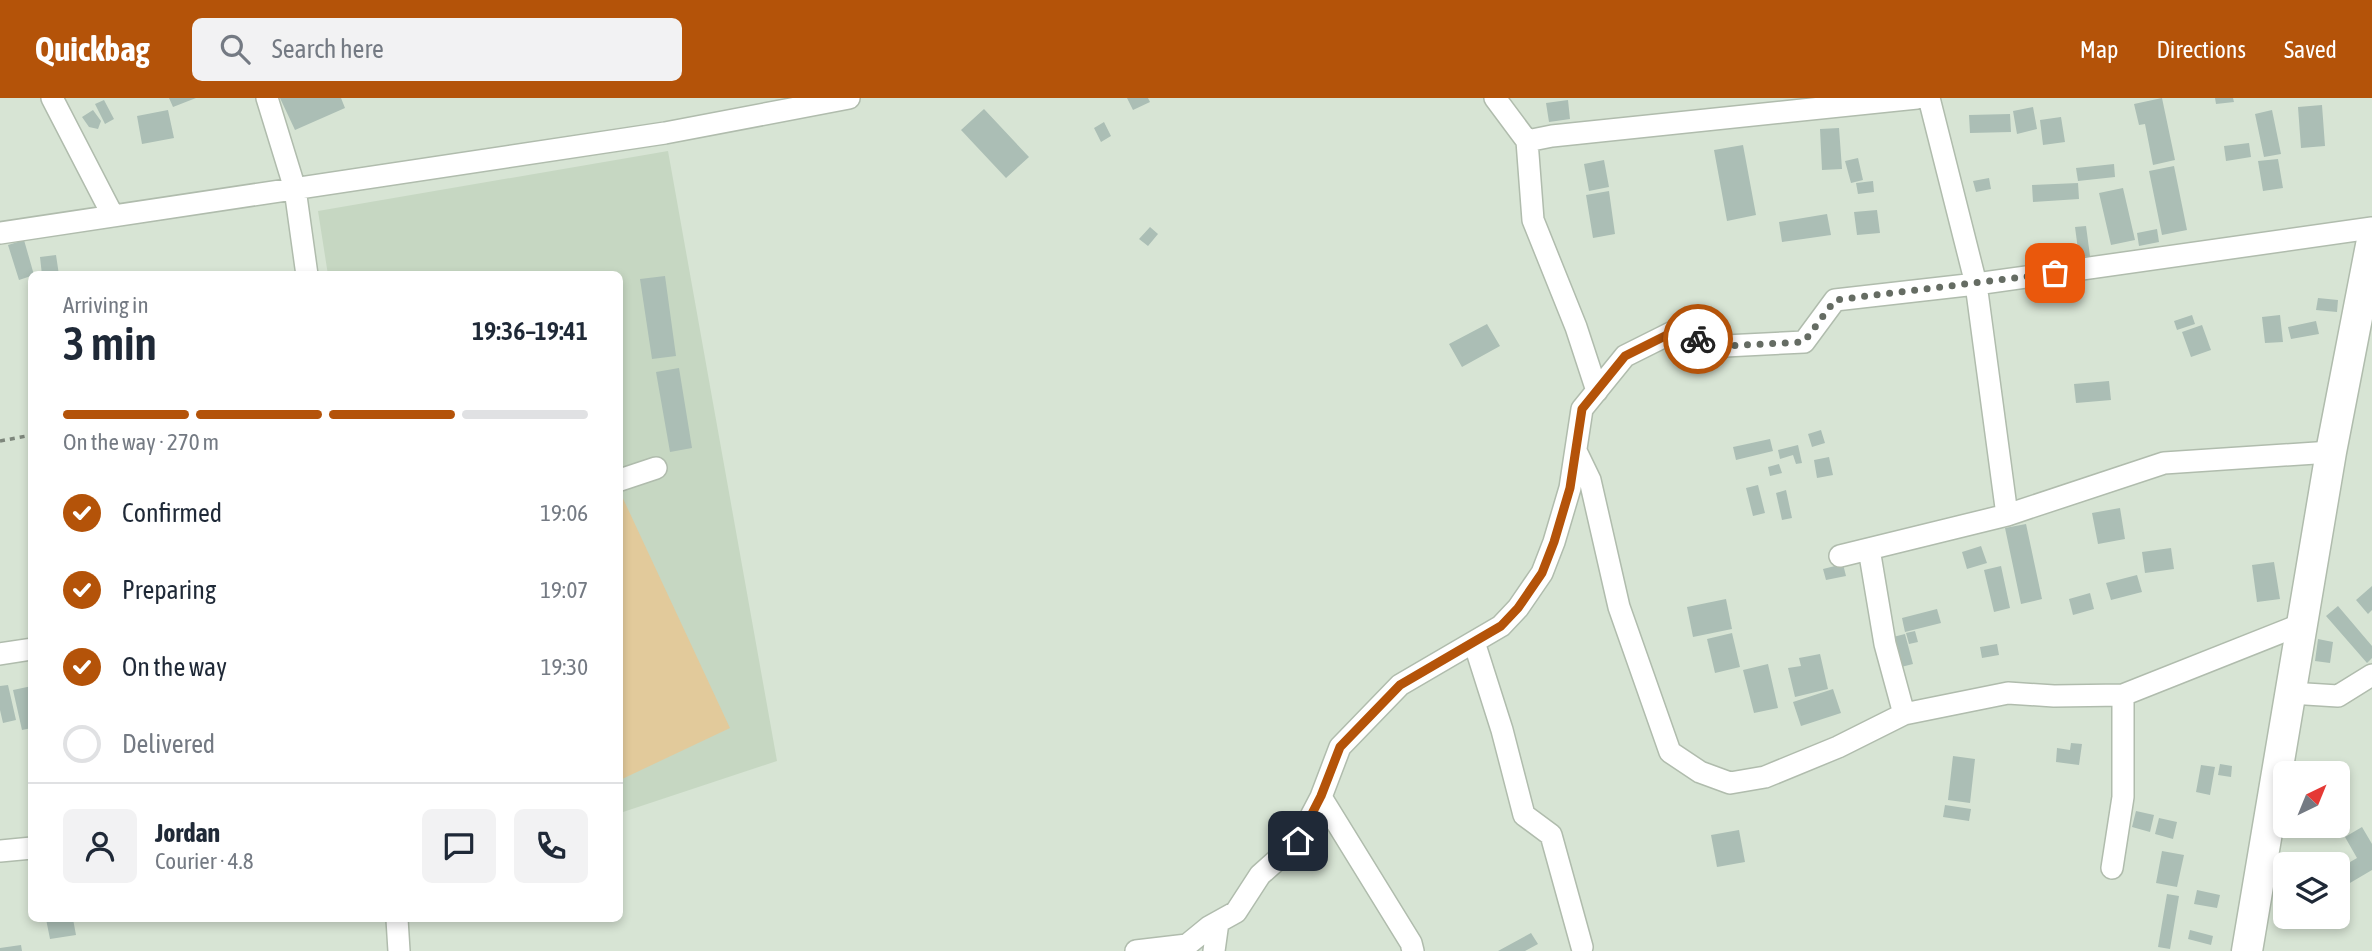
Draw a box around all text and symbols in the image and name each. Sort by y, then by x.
search box [192,18,682,81]
text: Quickbag [35,30,150,68]
icon: search [216,30,254,68]
text: Search here [272,34,384,64]
text: Map [2080,36,2118,63]
text: Directions [2156,36,2246,63]
text: Saved [2284,36,2337,63]
pin [2025,243,2085,303]
icon: bag [2036,254,2074,292]
text: Arriving in [63,292,149,318]
courier [1663,304,1733,374]
text: 19:36–19:41 [472,316,588,346]
text: 3 min [63,317,157,370]
icon: bike [1679,320,1717,358]
text: On the way · 270 m [63,429,219,455]
icon: check [63,494,101,532]
text: Confirmed [122,498,222,528]
text: 19:06 [540,500,588,526]
icon: check [63,571,101,609]
text: Preparing [122,575,216,605]
text: 19:07 [540,577,588,603]
icon: check [63,648,101,686]
text: On the way [122,652,227,682]
text: 19:30 [541,654,588,680]
text: Delivered [122,729,215,759]
north arrow [2273,761,2350,838]
map controls [2273,761,2350,929]
button: person [63,809,137,883]
button: chat [422,809,496,883]
button: phone [514,809,588,883]
pin [1268,811,1328,871]
text: Jordan [155,818,220,848]
icon: home [1279,822,1317,860]
text: Courier · 4.8 [155,848,254,874]
button: layers [2273,852,2350,929]

